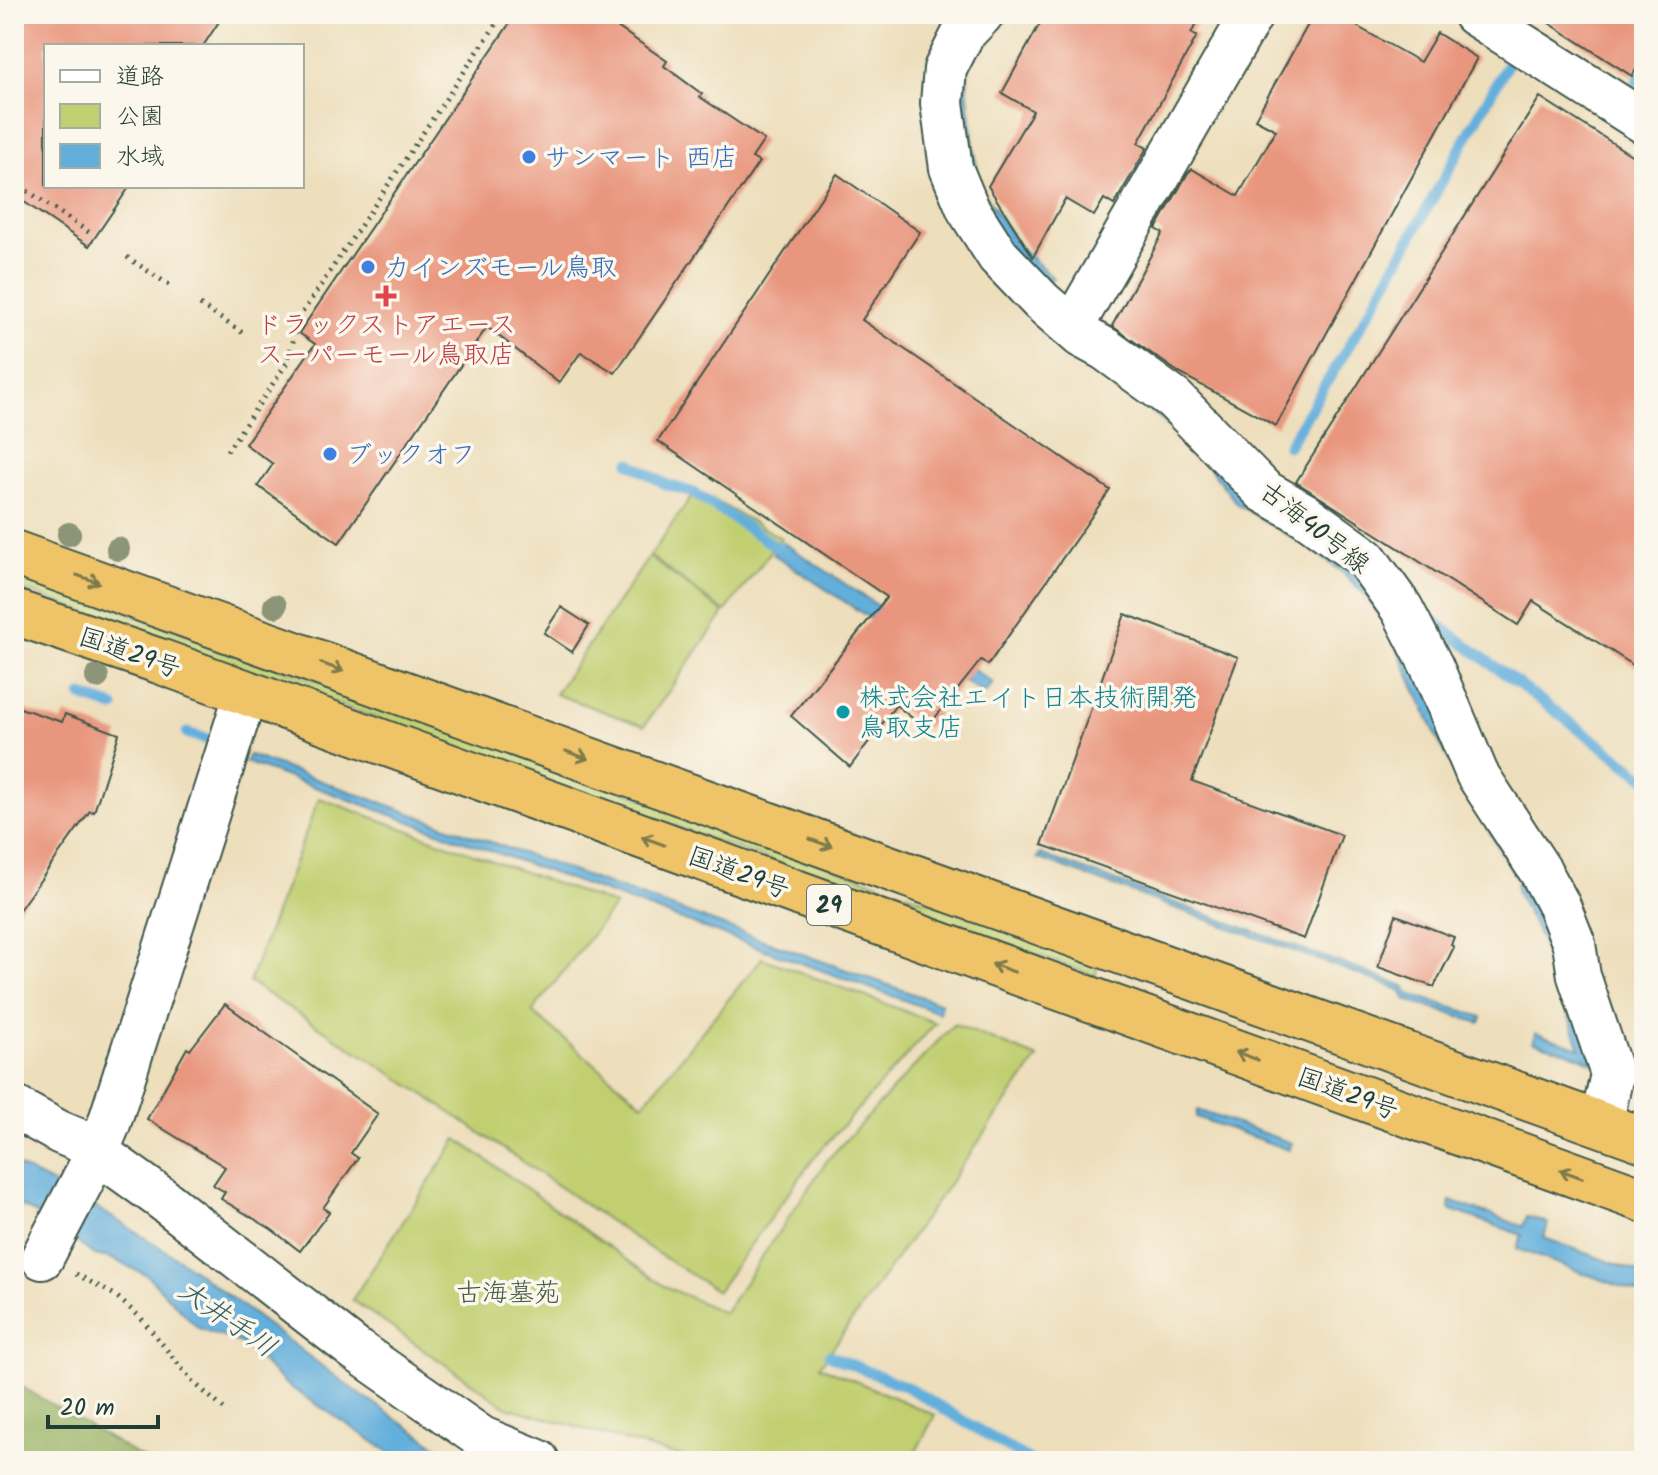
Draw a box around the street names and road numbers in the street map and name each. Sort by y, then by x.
street label: 古海40号線 [1249,472,1378,586]
street label: 国道29号 [72,617,186,691]
street label: 国道29号 [681,836,795,912]
road number: 29 [807,885,851,925]
street label: 国道29号 [1290,1057,1404,1133]

